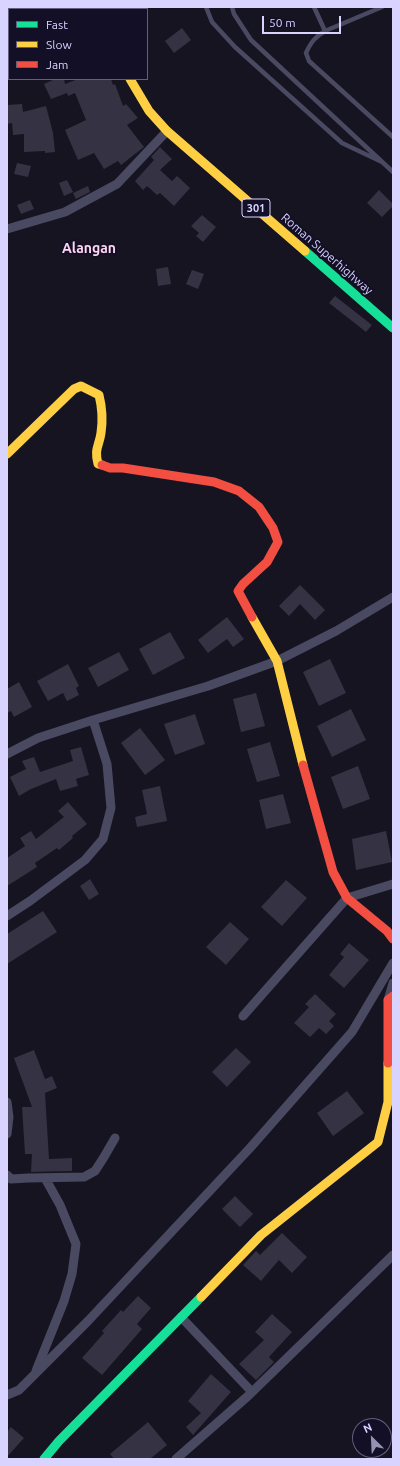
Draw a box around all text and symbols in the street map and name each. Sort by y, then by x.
legend [8,8,148,80]
scale bar [264,8,343,34]
text: 50 m [269,16,296,29]
text: Fast [46,18,68,31]
text: Slow [46,38,72,51]
text: Jam [46,58,68,71]
road number: 301 [242,199,270,217]
street label: Roman Superhighway [278,210,376,298]
district label: Alangan [62,240,116,256]
north arrow [352,1418,392,1458]
text: N [361,1421,374,1435]

